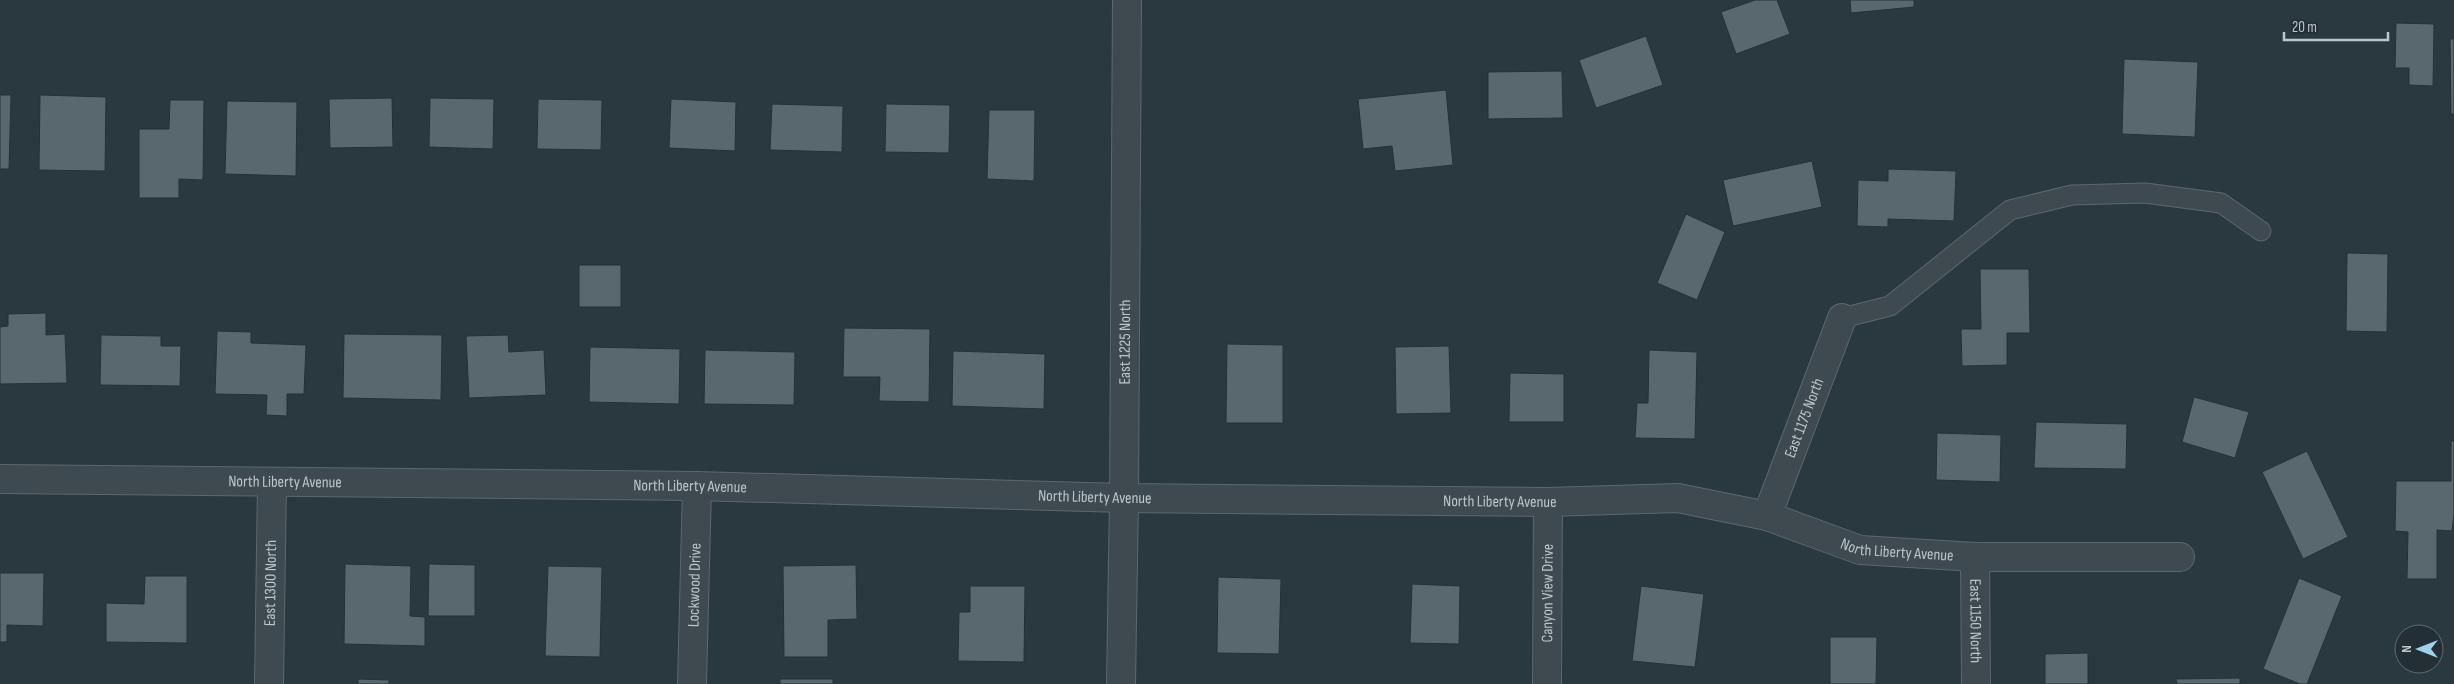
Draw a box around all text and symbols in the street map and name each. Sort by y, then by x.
scale bar [2284,10,2388,42]
text: 20 m [2292,18,2317,37]
street label: East 1225 North [1115,299,1135,385]
street label: East 1175 North [1780,375,1828,460]
street label: North Liberty Avenue [228,472,342,492]
street label: North Liberty Avenue [633,476,747,497]
street label: North Liberty Avenue [1038,486,1152,508]
street label: North Liberty Avenue [1443,492,1557,512]
street label: North Liberty Avenue [1838,534,1954,565]
street label: East 1300 North [260,540,281,626]
street label: Lockwood Drive [684,543,705,627]
street label: Canyon View Drive [1538,544,1557,642]
street label: East 1150 North [1966,579,1985,663]
north arrow [2394,624,2444,674]
text: N [2398,645,2415,653]

